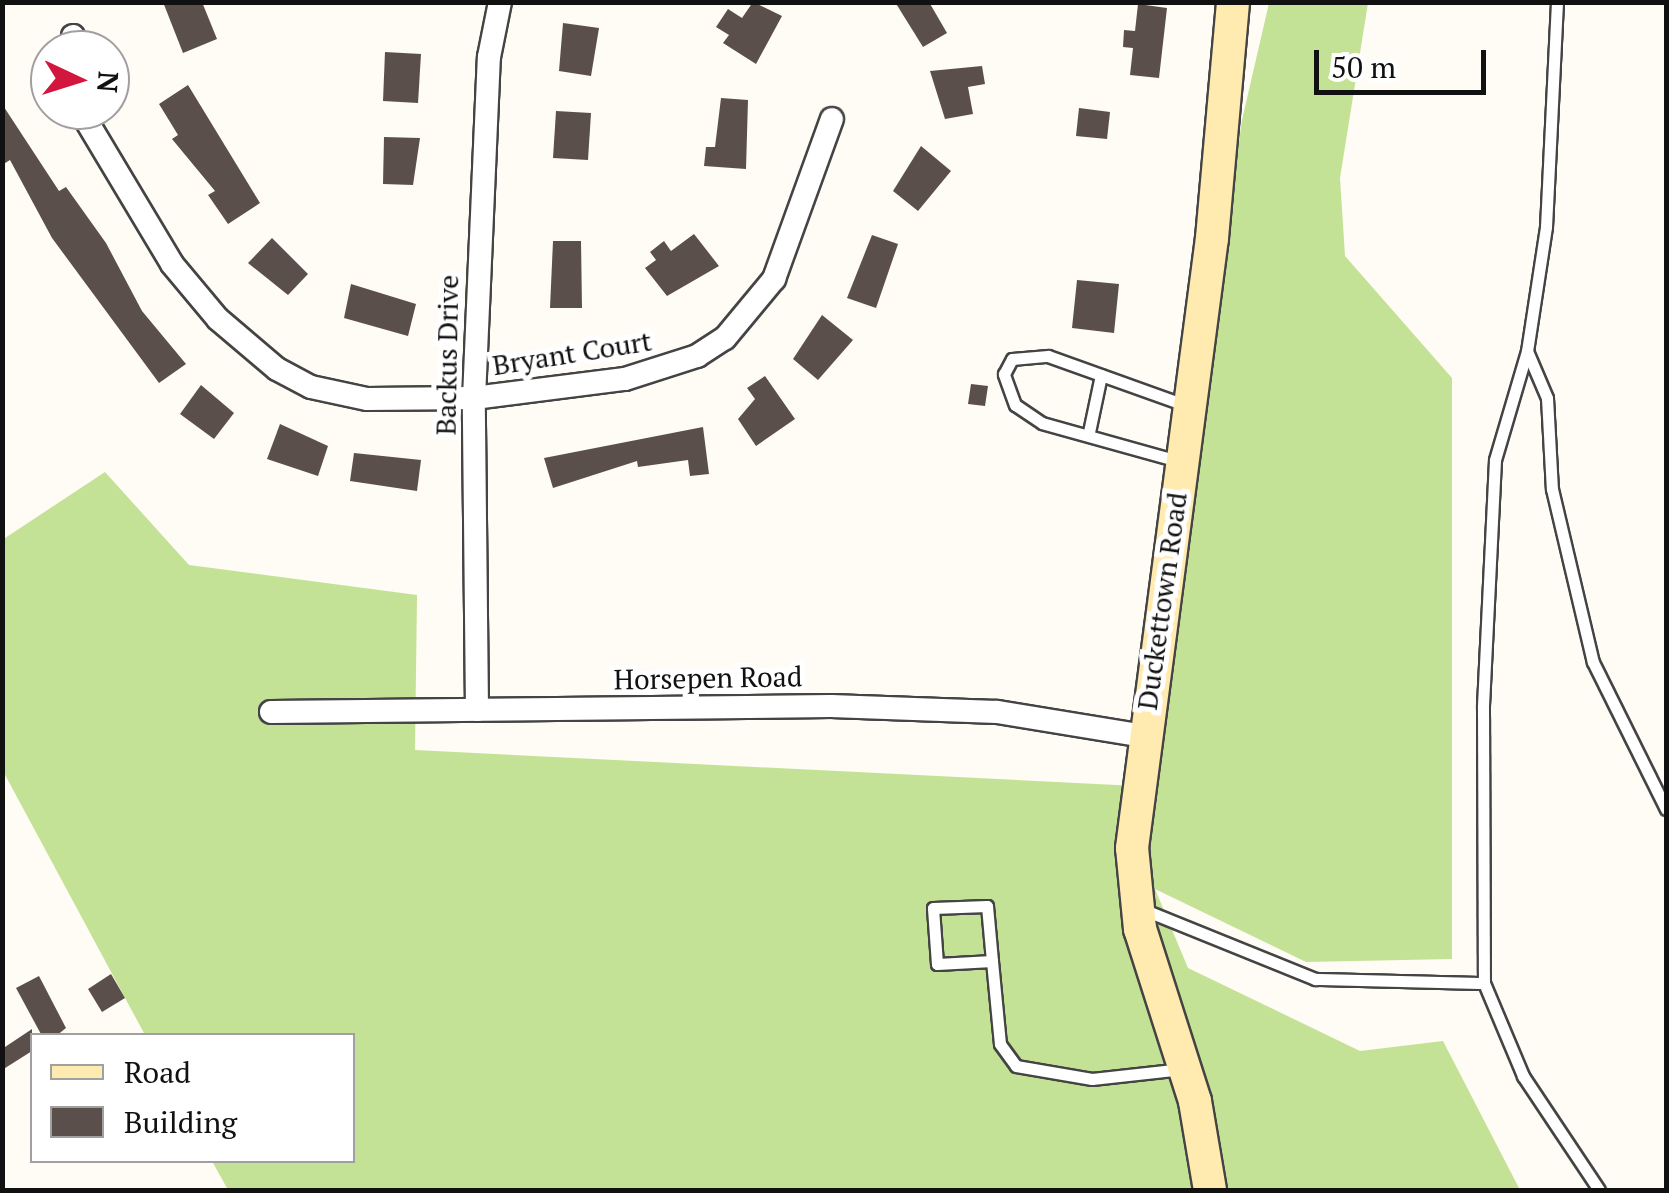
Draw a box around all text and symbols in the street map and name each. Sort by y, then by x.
north arrow [30,30,130,130]
scale bar [1319,30,1492,92]
text: 50 m [1331,47,1396,87]
text: N [89,70,128,94]
street label: Backus Drive [429,274,465,436]
street label: Bryant Court [490,324,654,382]
street label: Duckettown Road [1130,490,1194,712]
street label: Horsepen Road [613,660,803,696]
legend [30,1033,355,1163]
text: Road [124,1052,191,1092]
text: Building [124,1102,237,1142]

